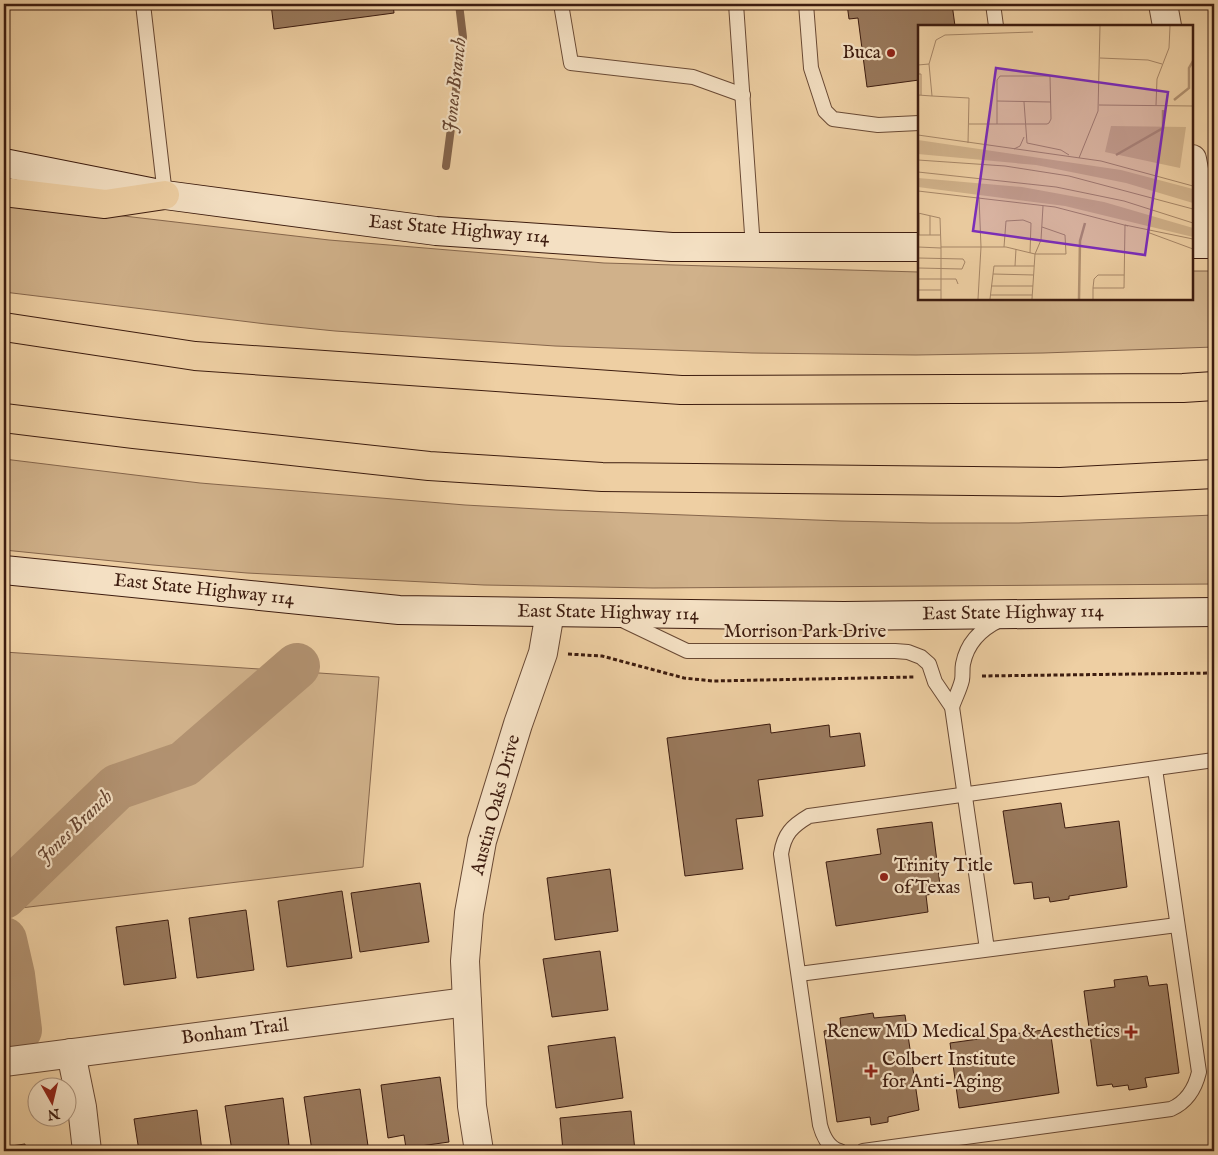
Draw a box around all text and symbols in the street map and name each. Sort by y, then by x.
inset map [918,25,1193,300]
water label: Jones Branch [438,36,472,134]
place label: Buca [842,41,882,65]
marker: Buca [885,47,897,59]
street label: East State Highway 114 [368,210,551,250]
street label: East State Highway 114 [112,569,296,611]
street label: East State Highway 114 [517,599,700,627]
street label: East State Highway 114 [922,599,1105,627]
street label: Morrison Park Drive [724,620,887,644]
street label: Austin Oaks Drive [465,732,526,879]
water label: Jones Branch [32,784,118,869]
place label: Trinity Title of Texas [894,854,993,900]
marker: Trinity Title of Texas [878,871,890,883]
street label: Bonham Trail [180,1013,291,1050]
place label: Renew MD Medical Spa & Aesthetics [826,1020,1120,1044]
marker: Renew MD Medical Spa & Aesthetics [1124,1025,1138,1039]
place label: Colbert Institute for Anti-Aging [882,1048,1016,1094]
marker: Colbert Institute for Anti-Aging [864,1064,878,1078]
north arrow [28,1078,78,1128]
text: N [46,1104,62,1124]

